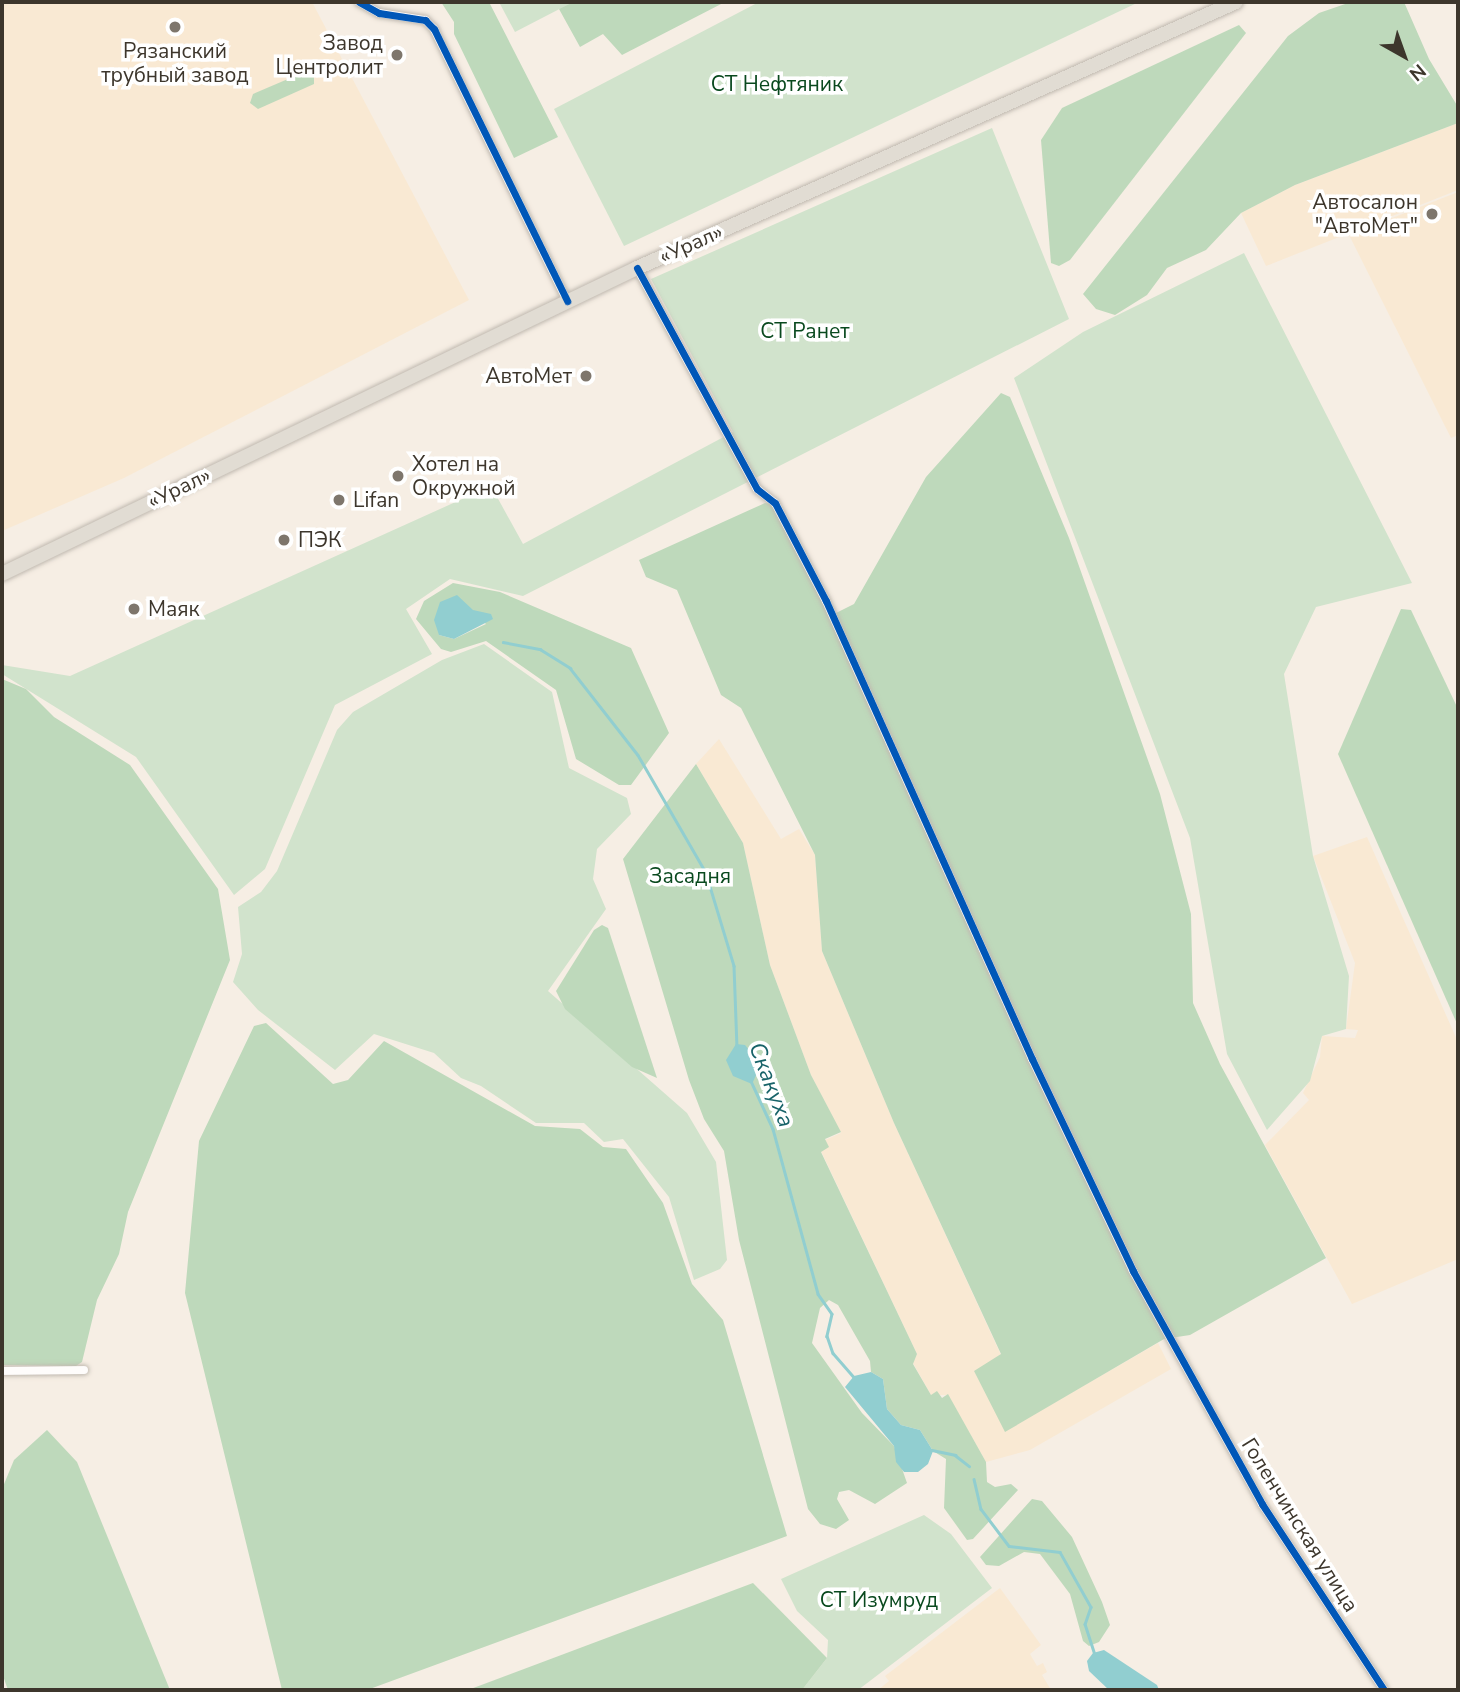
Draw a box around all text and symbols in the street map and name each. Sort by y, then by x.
marker: Рязанский трубный завод [167,19,183,35]
north arrow [1369,21,1439,91]
place label: Завод Центролит [276,30,383,80]
place label: Рязанский трубный завод [101,38,249,88]
marker: Завод Центролит [389,47,405,63]
text: N [1404,58,1431,87]
park label: СТ Нефтяник [711,71,843,97]
place label: Автосалон "АвтоМет" [1312,189,1418,239]
marker: Автосалон "АвтоМет" [1424,206,1440,222]
street label: «Урал» [655,219,727,269]
park label: СТ Ранет [760,318,850,344]
place label: АвтоМет [485,363,572,389]
marker: АвтоМет [578,368,594,384]
place label: Хотел на Окружной [412,451,515,501]
street label: «Урал» [143,462,215,514]
marker: Хотел на Окружной [390,468,406,484]
place label: Lifan [353,487,399,513]
marker: Lifan [331,492,347,508]
place label: ПЭК [298,527,341,553]
marker: ПЭК [276,532,292,548]
place label: Маяк [148,596,200,622]
marker: Маяк [126,601,142,617]
park label: Засадня [649,863,731,889]
water label: Скакуха [742,1039,800,1131]
street label: Голенчинская улица [1236,1433,1364,1617]
park label: СТ Изумруд [820,1587,938,1613]

